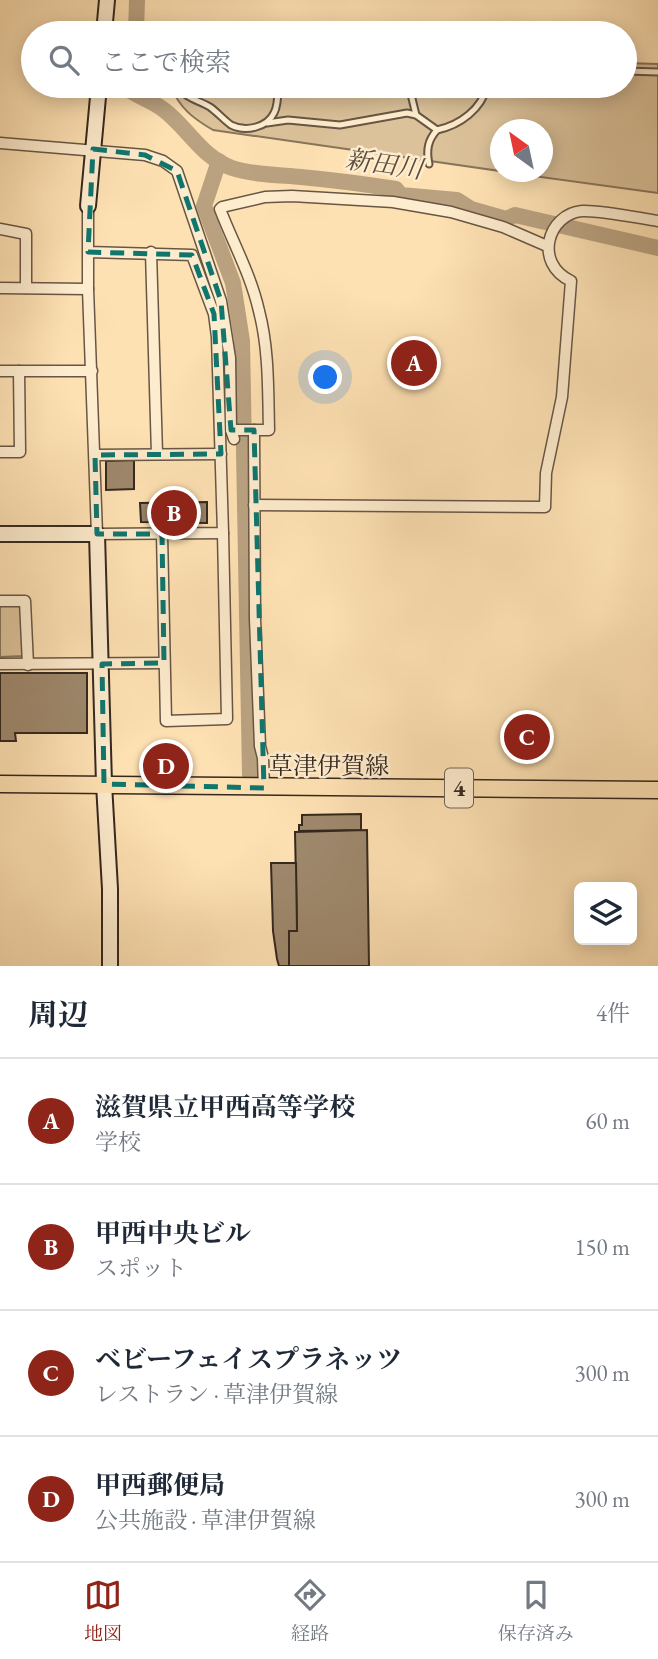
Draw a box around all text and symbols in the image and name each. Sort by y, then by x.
search box [21,21,637,98]
icon: search [45,41,83,79]
text: ここで検索 [101,45,231,79]
north arrow [490,119,553,182]
water label: 新田川 [343,142,428,187]
pin: A [391,337,437,389]
your location [308,360,342,394]
pin: B [151,487,197,539]
pin: C [504,711,550,763]
pin: D [143,740,189,792]
street label: 草津伊賀線 [269,750,389,781]
road number: 4 [445,768,473,808]
map controls [574,882,637,945]
button: layers [574,882,637,945]
text: 周辺 [28,995,88,1034]
text: 4件 [596,998,630,1028]
text: 滋賀県立甲西高等学校 [95,1090,355,1124]
text: A [43,1106,59,1136]
text: 60 m [585,1106,630,1136]
text: 学校 [95,1127,141,1157]
text: 甲西中央ビル [95,1216,251,1250]
text: B [44,1232,58,1262]
text: 150 m [574,1232,630,1262]
text: スポット [95,1253,187,1283]
text: ベビーフェイスプラネッツ [95,1342,402,1376]
text: C [43,1358,59,1388]
text: 300 m [574,1358,630,1388]
text: レストラン · 草津伊賀線 [95,1379,338,1409]
text: 甲西郵便局 [95,1468,225,1502]
text: D [42,1484,60,1514]
text: 300 m [574,1484,630,1514]
text: 公共施設 · 草津伊賀線 [95,1505,316,1535]
tab: 地図 [84,1576,122,1646]
tab: 経路 [291,1576,329,1646]
tab: 保存済み [498,1576,574,1646]

